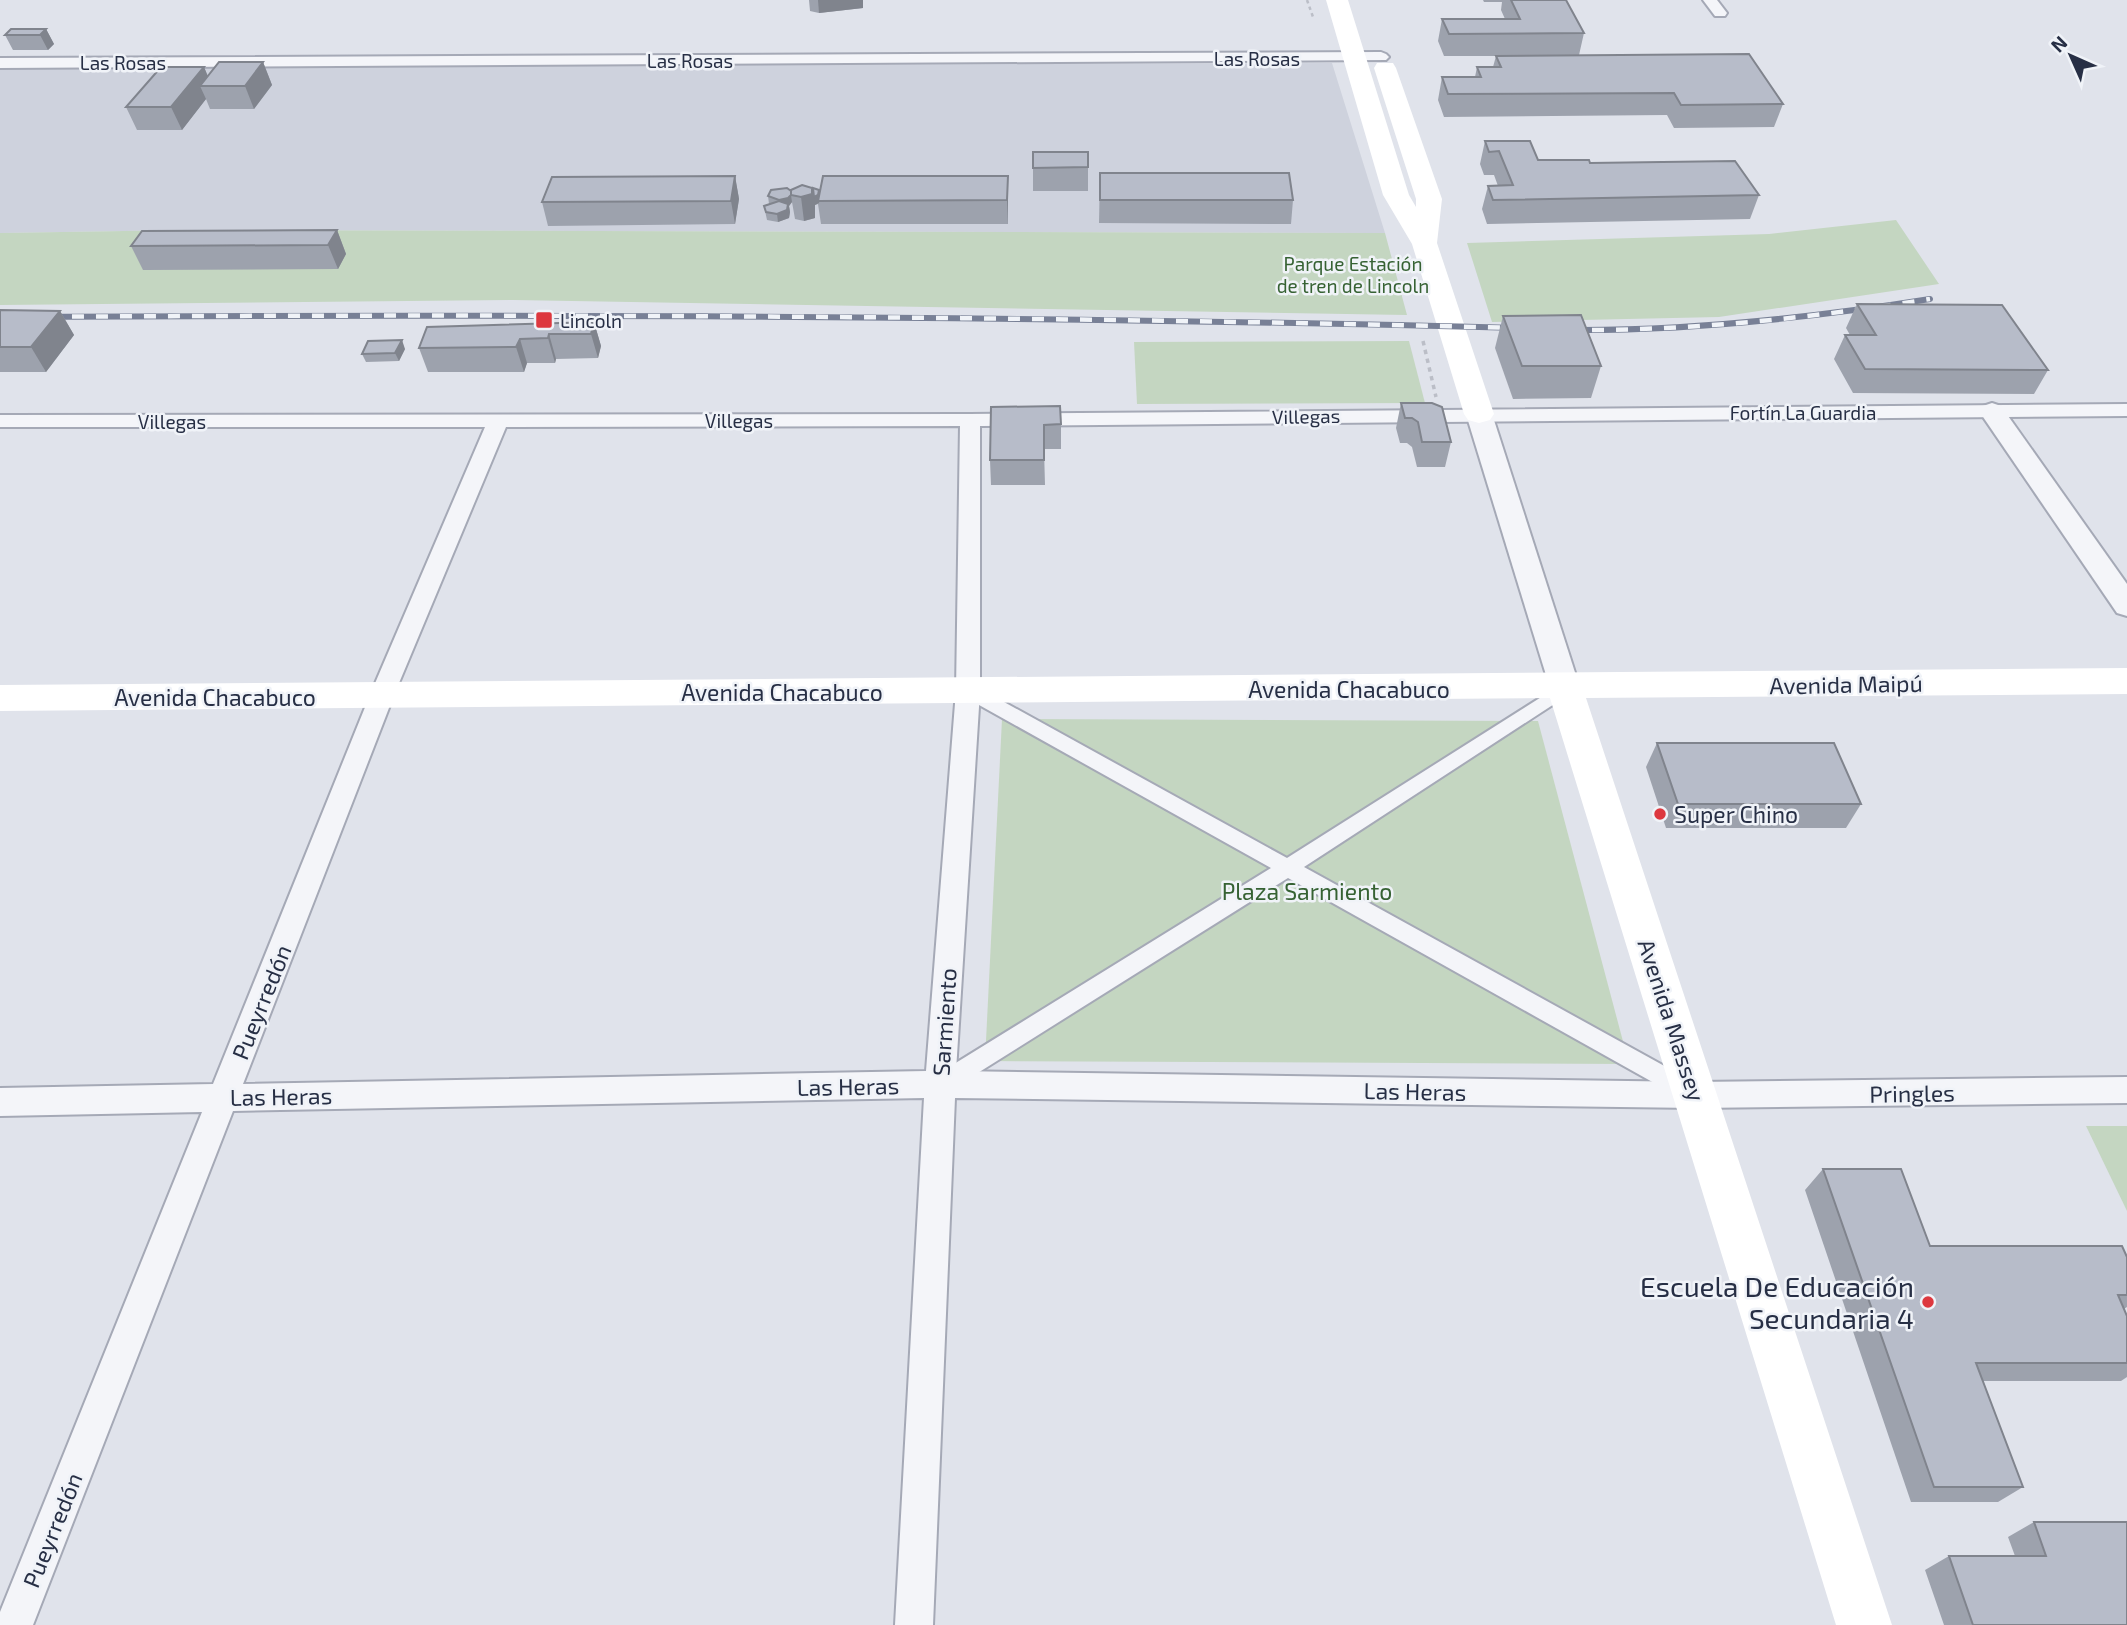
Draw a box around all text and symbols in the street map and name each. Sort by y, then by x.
north arrow [2036,21,2106,91]
text: N [2046,31,2072,57]
street label: Las Rosas [1214,47,1300,70]
street label: Las Rosas [647,49,733,72]
street label: Las Rosas [80,51,166,74]
park label: Parque Estación de tren de Lincoln [1277,252,1429,297]
place label: Lincoln [560,309,622,332]
marker: Lincoln [534,310,554,330]
street label: Fortín La Guardia [1730,401,1876,424]
street label: Villegas [1272,404,1340,428]
street label: Villegas [705,409,773,432]
street label: Villegas [138,410,206,433]
street label: Avenida Maipú [1769,669,1923,699]
street label: Avenida Chacabuco [1248,675,1450,703]
street label: Avenida Chacabuco [681,678,883,706]
street label: Avenida Chacabuco [114,683,316,711]
place label: Super Chino [1674,800,1798,828]
marker: Super Chino [1652,806,1668,822]
park label: Plaza Sarmiento [1222,877,1392,905]
street label: Avenida Massey [1633,935,1711,1105]
street label: Pueyrredón [225,941,297,1063]
street label: Sarmiento [926,967,962,1077]
street label: Las Heras [797,1071,899,1101]
street label: Las Heras [1364,1076,1466,1106]
street label: Pringles [1869,1078,1955,1108]
street label: Las Heras [230,1081,332,1111]
place label: Escuela De Educación Secundaria 4 [1640,1269,1914,1335]
marker: Escuela De Educación Secundaria 4 [1920,1294,1936,1310]
street label: Pueyrredón [16,1469,88,1591]

